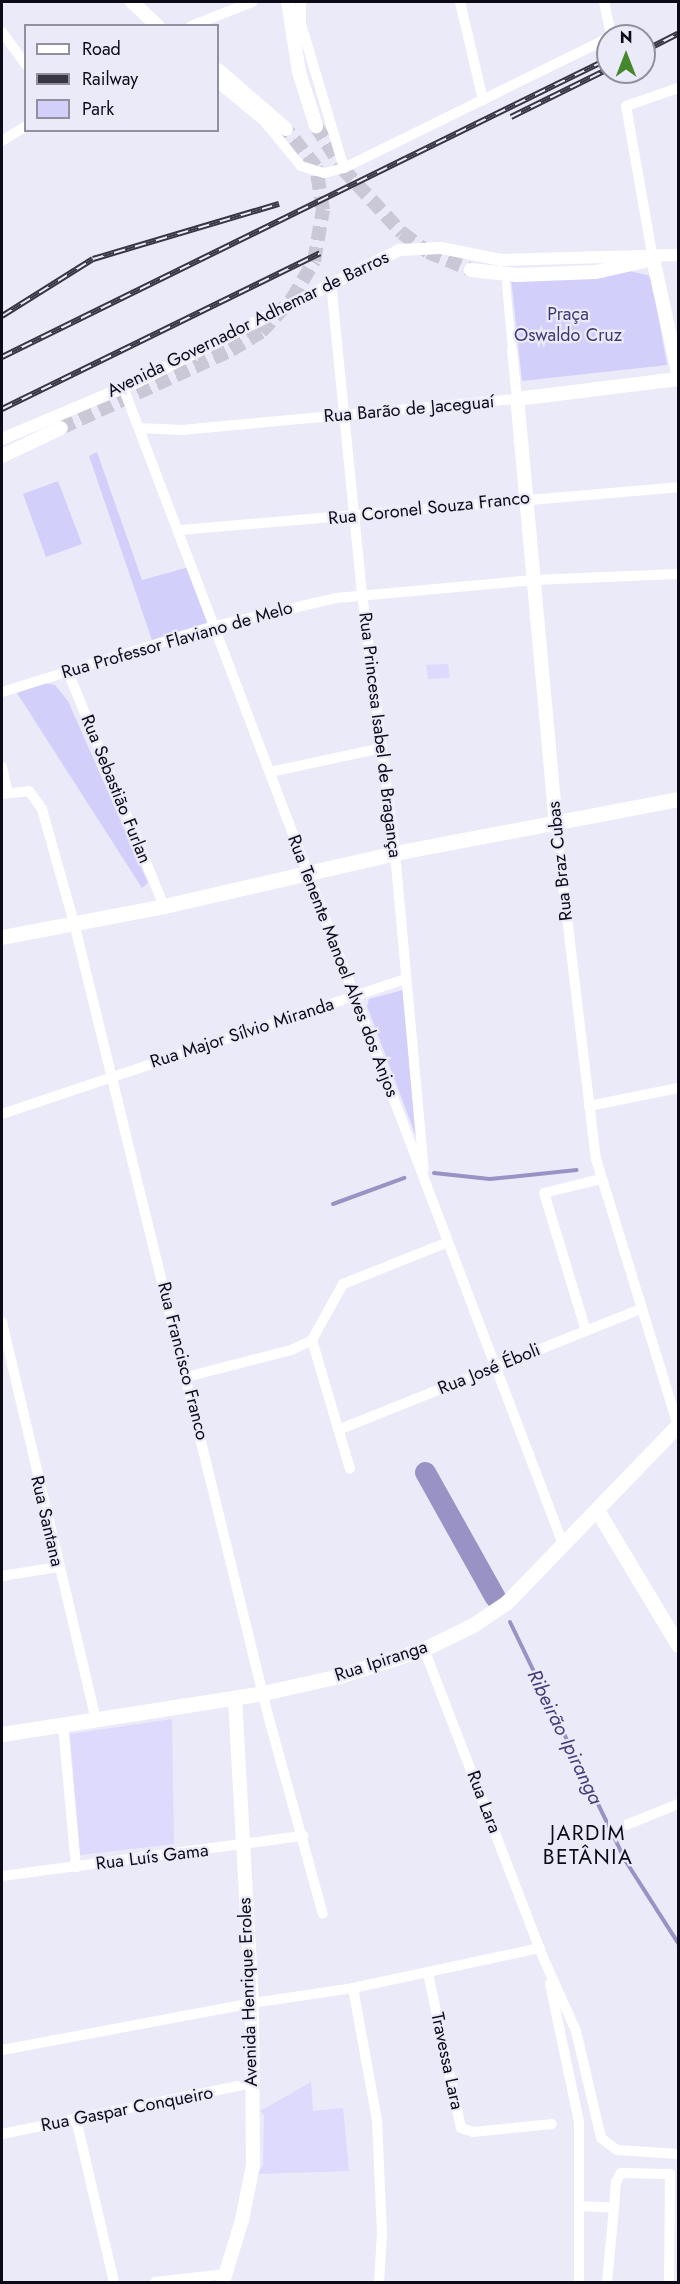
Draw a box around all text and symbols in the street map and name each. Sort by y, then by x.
legend [24,24,219,132]
north arrow [596,24,656,84]
text: N [620,26,632,49]
text: Road [82,36,121,62]
text: Railway [82,66,138,92]
text: Park [82,96,114,122]
street label: Avenida Governador Adhemar de Barros [104,246,392,402]
park label: Praça Oswaldo Cruz [514,304,622,346]
street label: Rua Barão de Jaceguaí [323,391,495,427]
street label: Rua Coronel Souza Franco [327,487,531,529]
street label: Rua Professor Flaviano de Melo [59,597,295,683]
street label: Rua Princesa Isabel de Bragança [354,611,406,859]
street label: Rua Sebastião Furlan [76,712,156,866]
street label: Rua Braz Cubas [543,800,577,922]
street label: Rua Tenente Manoel Alves dos Anjos [283,832,403,1100]
street label: Rua Major Sílvio Miranda [148,993,336,1073]
street label: Rua Francisco Franco [153,1280,213,1442]
street label: Rua José Éboli [435,1339,543,1399]
street label: Rua Santana [26,1473,68,1569]
street label: Rua Ipiranga [332,1636,430,1686]
water label: Ribeirão Ipiranga [522,1666,608,1808]
street label: Rua Lara [462,1768,506,1836]
district label: JARDIM BETÂNIA [543,1820,633,1870]
street label: Rua Luís Gama [94,1839,210,1875]
street label: Avenida Henrique Eroles [234,1897,262,2087]
street label: Travessa Lara [426,2010,468,2112]
street label: Rua Gaspar Conqueiro [39,2082,215,2136]

